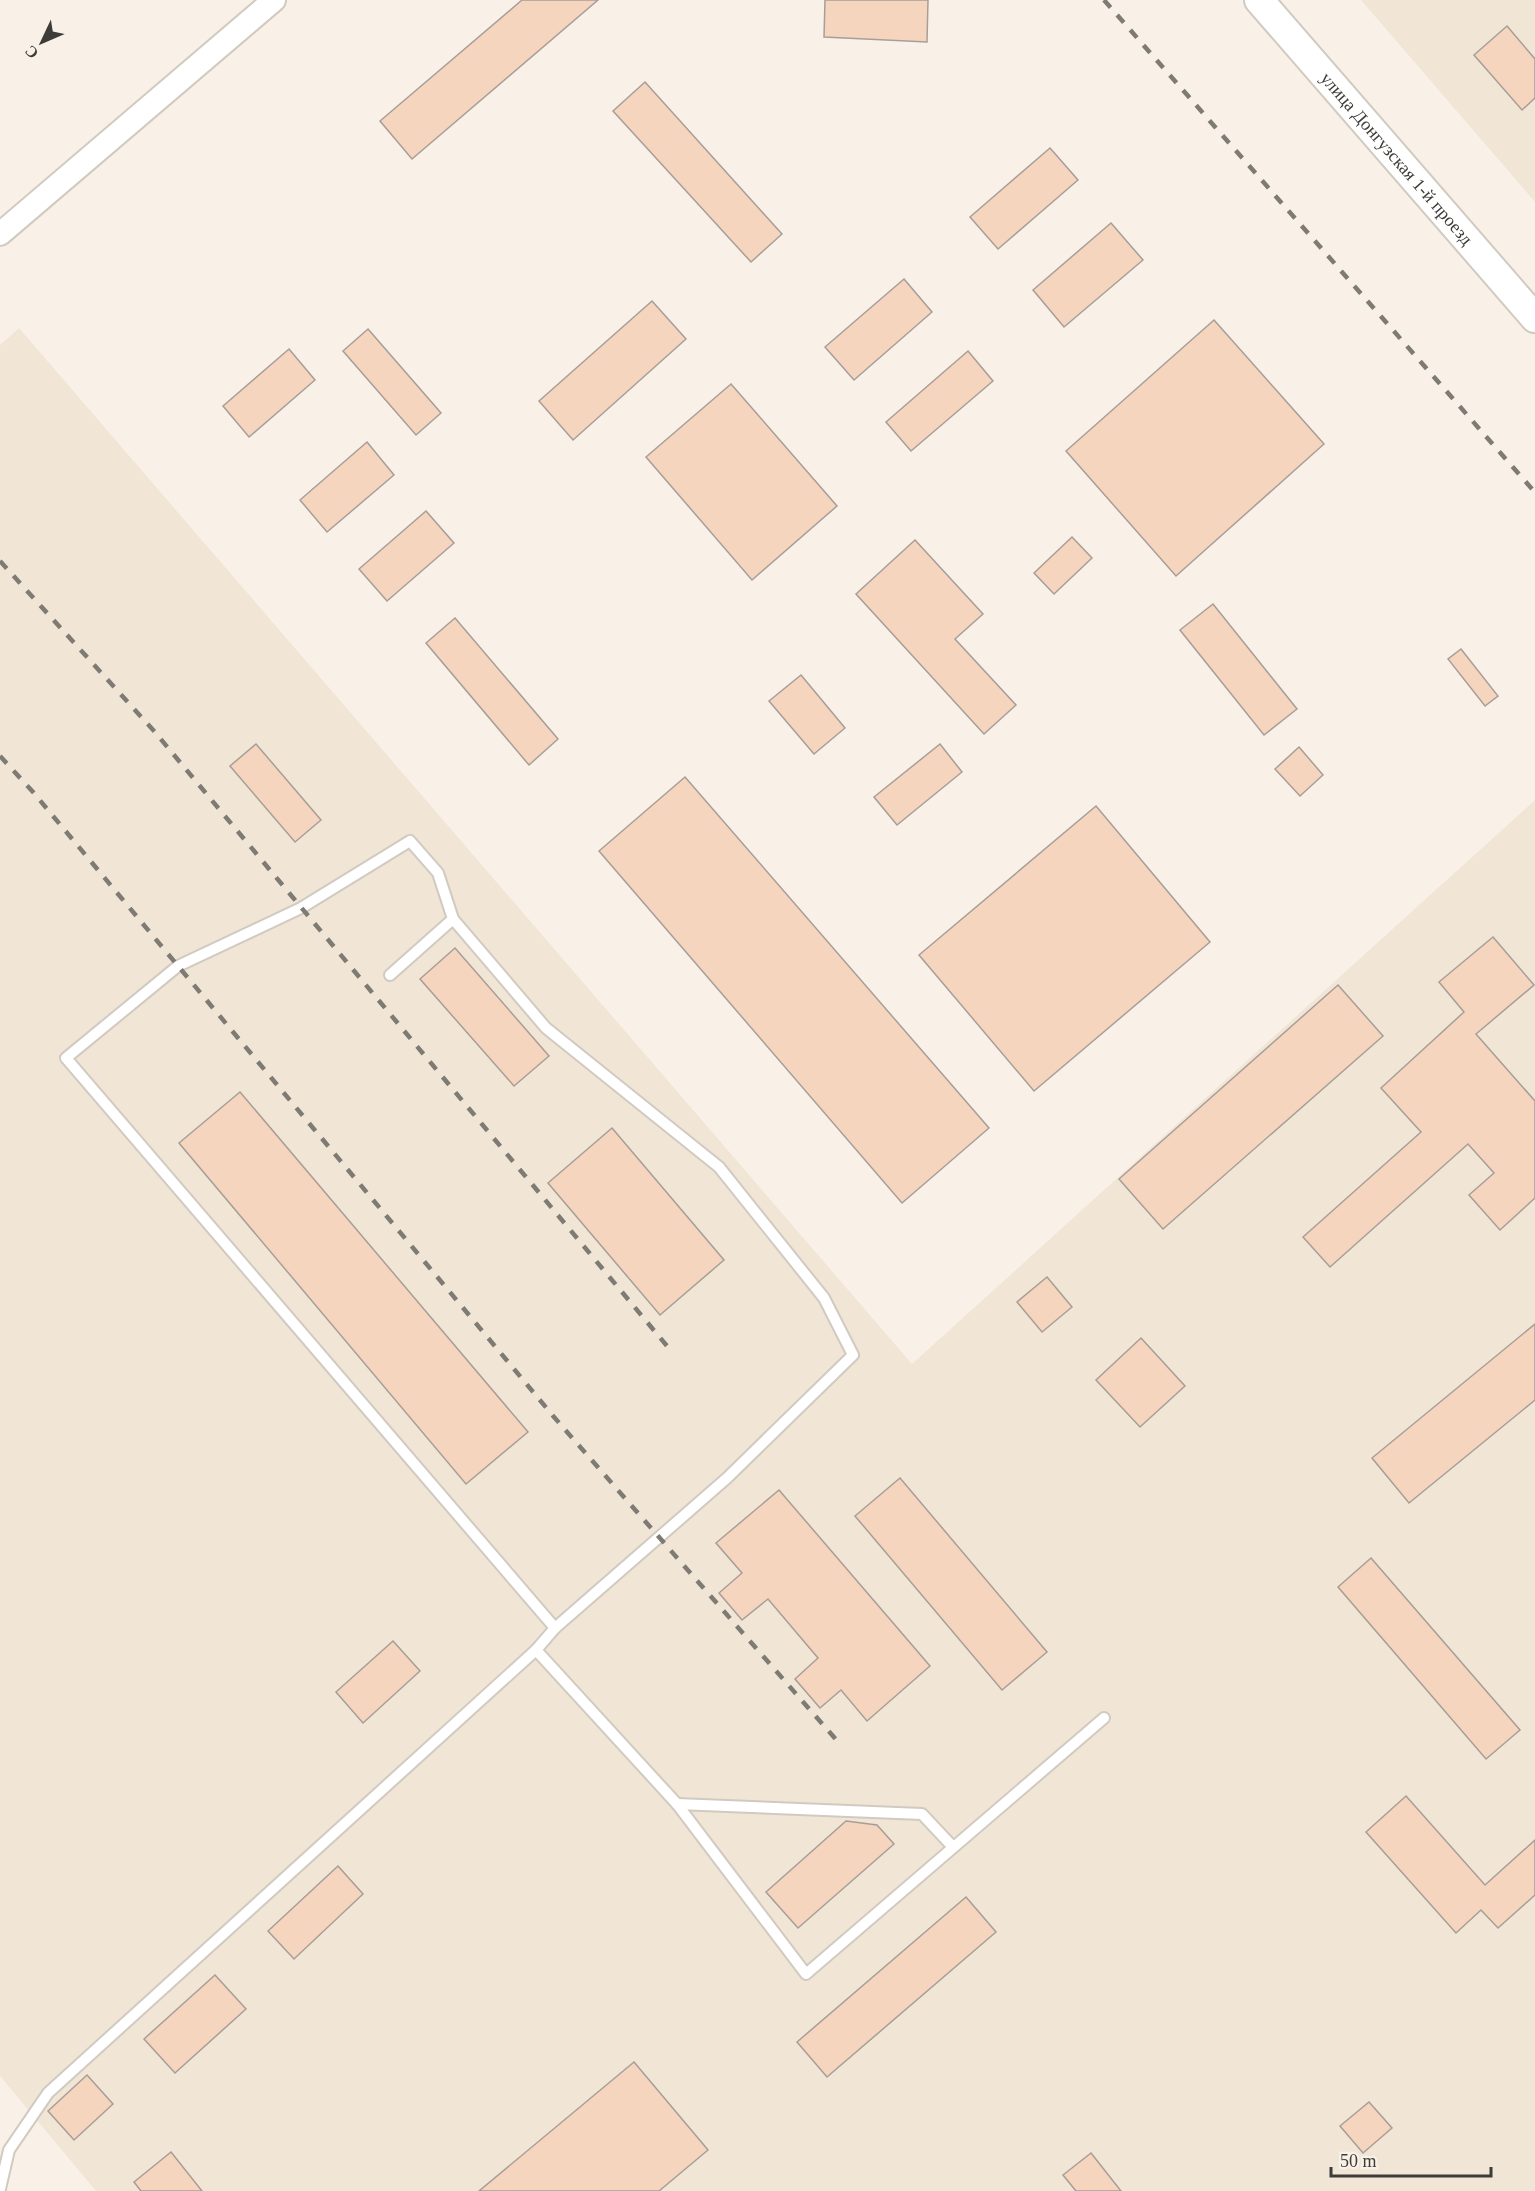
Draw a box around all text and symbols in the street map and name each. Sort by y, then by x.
north arrow [12,12,72,72]
text: С [21,42,42,62]
street label: улица Донгузская 1-й проезд [1316,68,1477,249]
scale bar [1331,2140,1492,2178]
text: 50 m [1340,2151,1377,2171]

